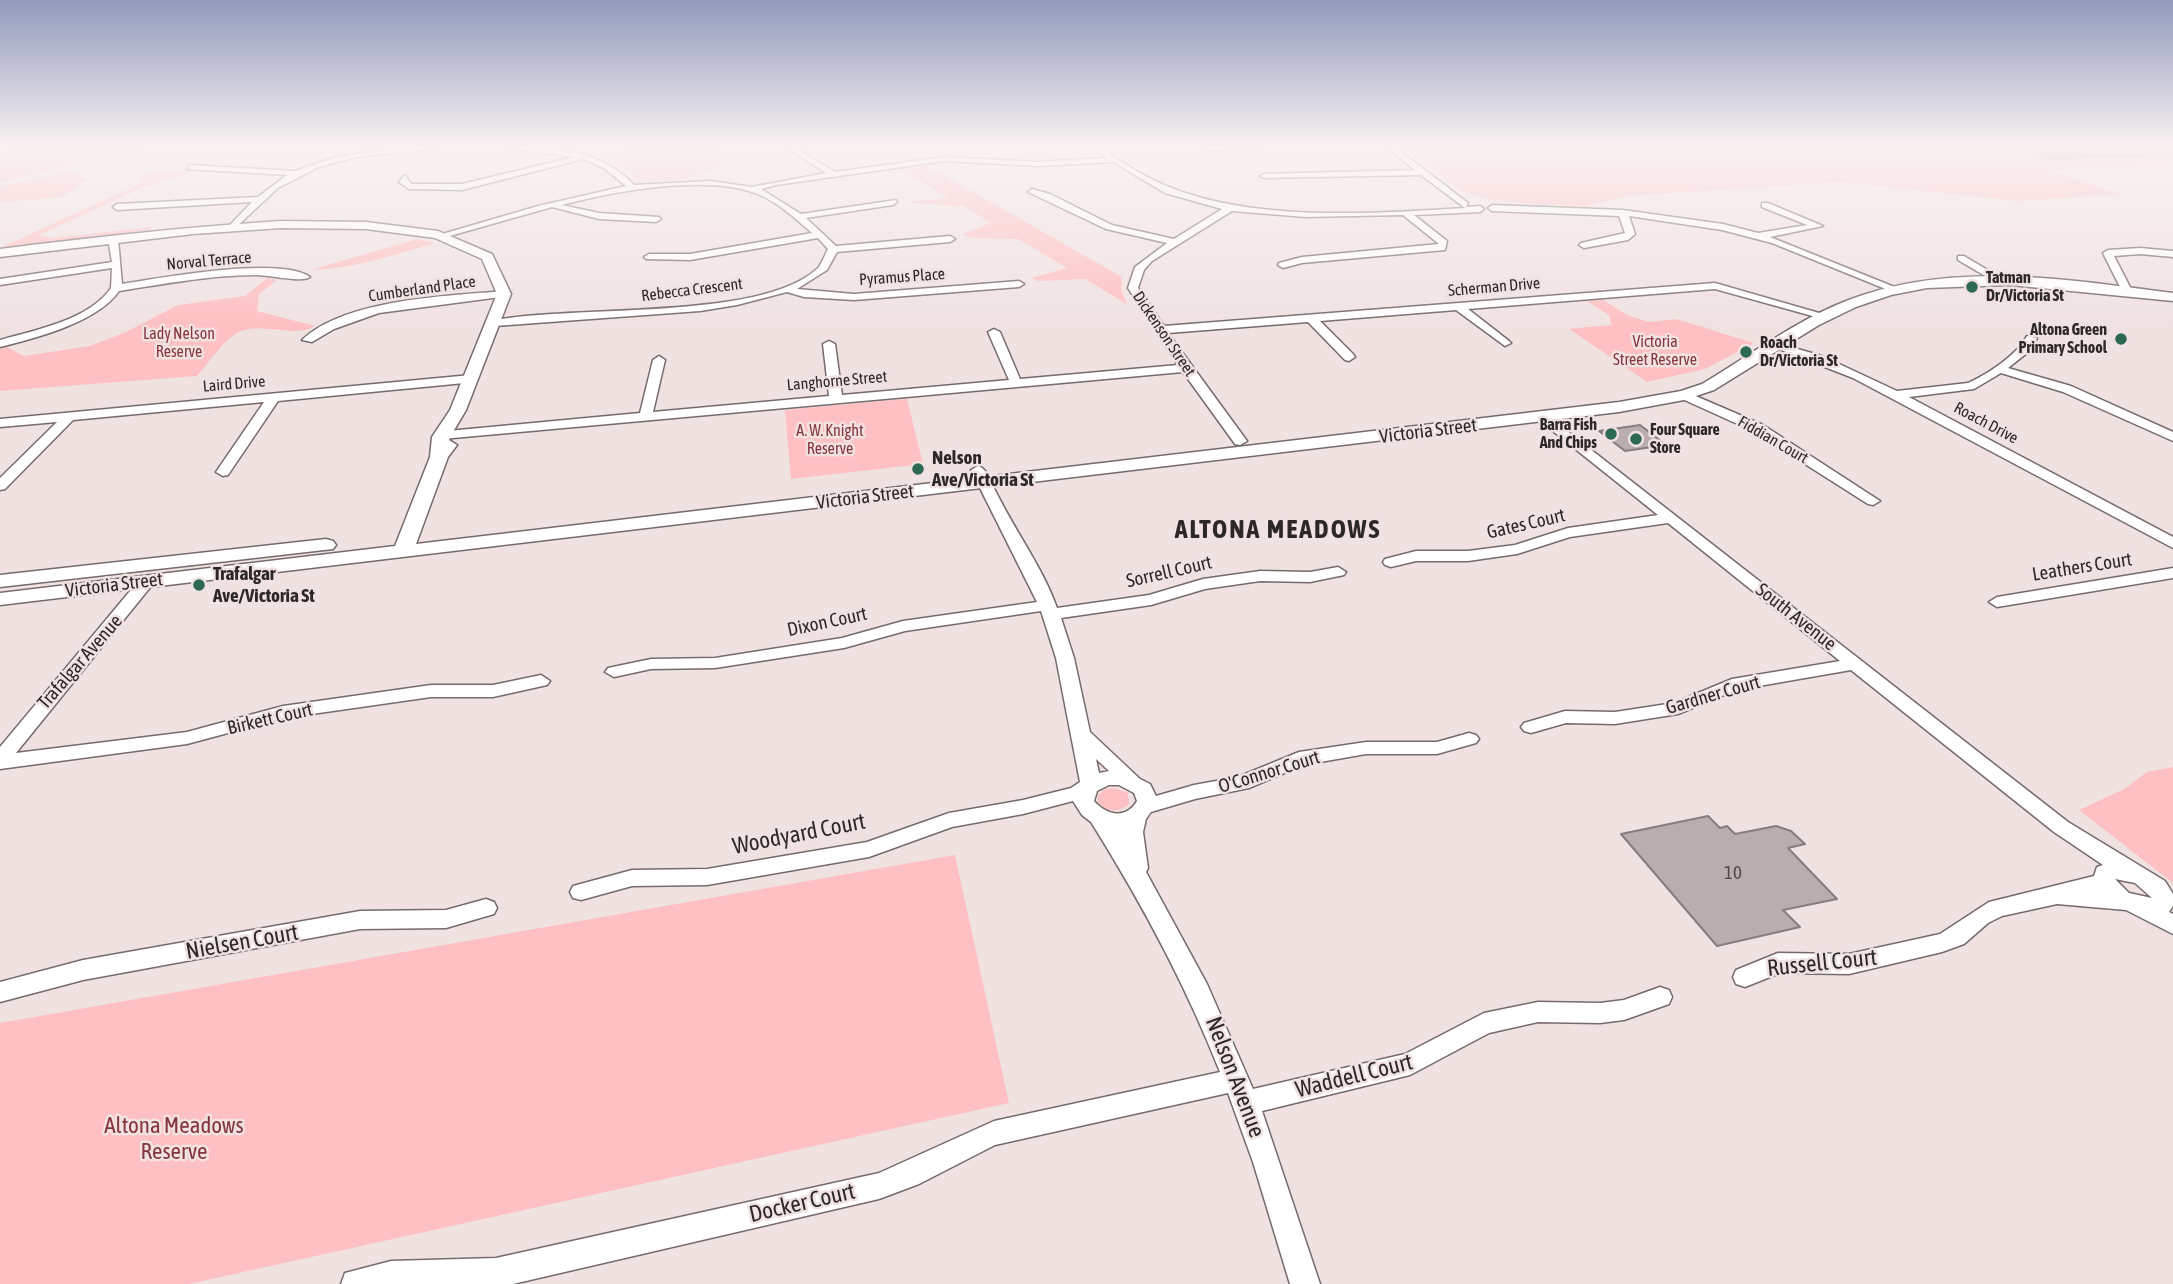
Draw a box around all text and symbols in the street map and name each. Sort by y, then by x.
street label: Norval Terrace [166,248,252,274]
street label: Pyramus Place [858,264,946,290]
place label: Tatman Dr/Victoria St [1986,268,2064,306]
street label: Cumberland Place [367,272,477,306]
street label: Scherman Drive [1447,273,1541,301]
street label: Rebecca Crescent [640,274,744,306]
marker: Tatman Dr/Victoria St [1964,279,1980,295]
street label: Dickenson Street [1128,288,1200,380]
place label: Altona Green Primary School [2019,320,2107,358]
park label: Lady Nelson Reserve [143,324,215,362]
marker: Altona Green Primary School [2113,331,2129,347]
park label: Victoria Street Reserve [1613,332,1697,370]
place label: Roach Dr/Victoria St [1760,333,1838,371]
marker: Roach Dr/Victoria St [1738,344,1754,360]
street label: Langhorne Street [786,367,888,395]
street label: Laird Drive [202,372,266,396]
street label: Roach Drive [1951,398,2021,448]
street label: Fiddian Court [1734,412,1812,468]
street label: Victoria Street [1378,414,1478,448]
place label: Barra Fish And Chips [1540,415,1597,453]
place label: Four Square Store [1650,420,1720,458]
park label: A. W. Knight Reserve [796,421,864,459]
marker: Barra Fish And Chips [1603,426,1619,442]
marker: Four Square Store [1628,431,1644,447]
place label: Nelson Ave/Victoria St [932,447,1034,491]
marker: Nelson Ave/Victoria St [910,461,926,477]
street label: Victoria Street [815,480,915,514]
street label: Gates Court [1485,504,1567,544]
district label: ALTONA MEADOWS [1176,514,1380,546]
street label: Leathers Court [2031,548,2133,586]
street label: Sorrell Court [1124,551,1214,593]
place label: Trafalgar Ave/Victoria St [213,563,315,607]
street label: Victoria Street [64,568,164,602]
marker: Trafalgar Ave/Victoria St [191,577,207,593]
street label: South Avenue [1751,578,1841,656]
street label: Dixon Court [785,602,869,642]
street label: Trafalgar Avenue [33,610,127,714]
street label: Gardner Court [1663,671,1763,719]
street label: Birkett Court [225,698,315,740]
street label: O'Connor Court [1216,746,1322,798]
street label: Woodyard Court [730,808,868,860]
house number: 10 [1724,862,1742,884]
street label: Nielsen Court [184,919,300,965]
street label: Russell Court [1766,944,1878,982]
street label: Nelson Avenue [1199,1013,1271,1141]
street label: Waddell Court [1293,1048,1415,1104]
park label: Altona Meadows Reserve [104,1112,244,1166]
street label: Docker Court [746,1177,858,1229]

